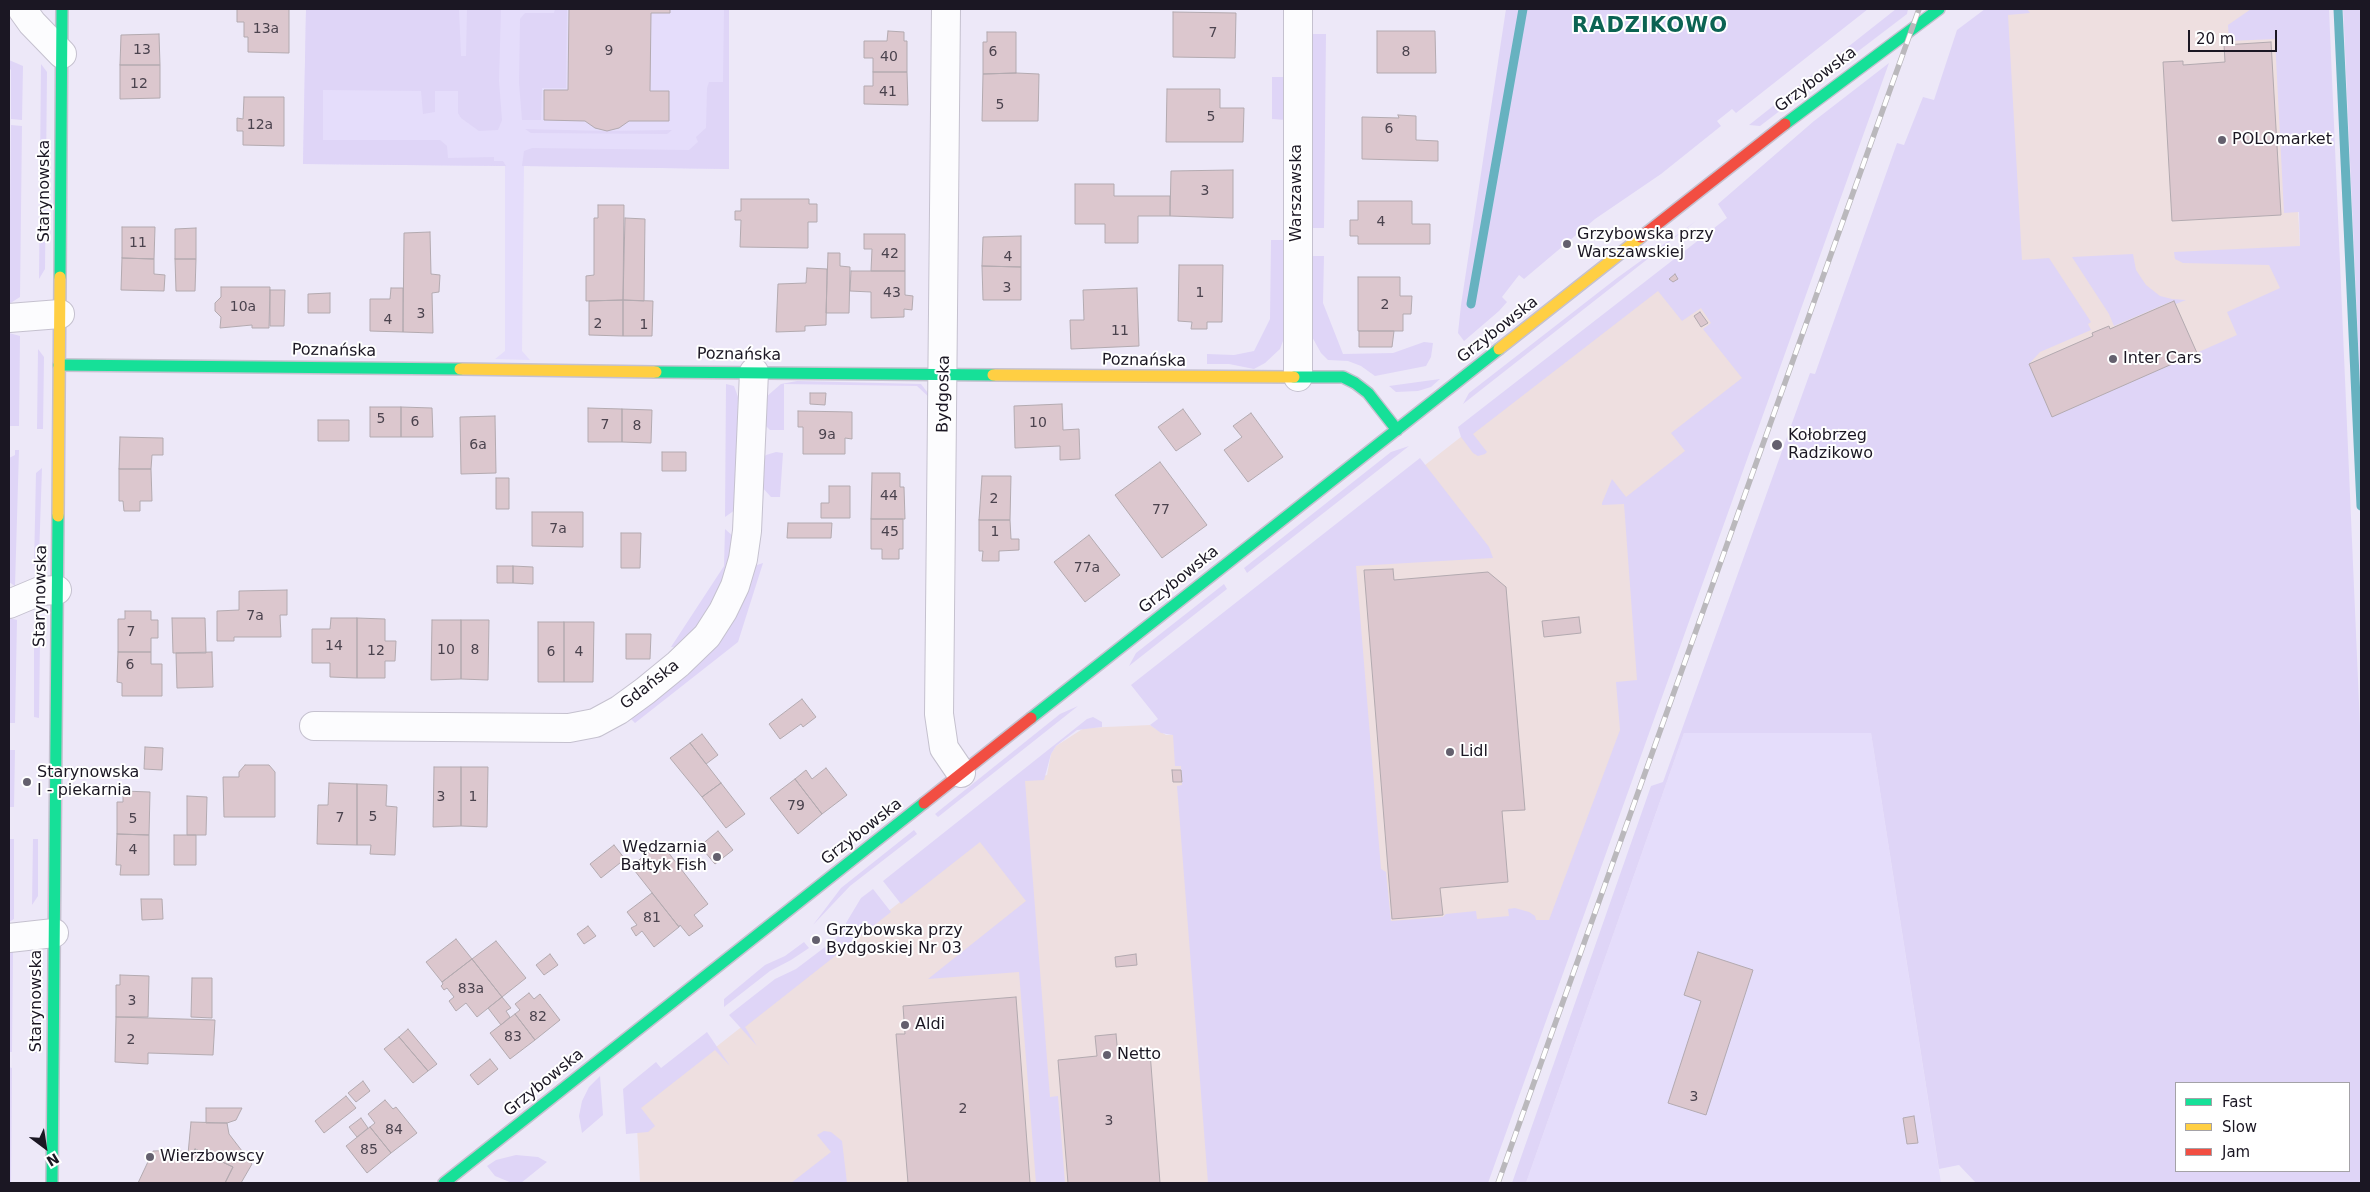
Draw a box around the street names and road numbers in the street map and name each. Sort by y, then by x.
street label: Grzybowska [1771,43,1861,117]
street label: Starynowska [35,140,55,242]
street label: Warszawska [1287,144,1307,242]
street label: Grzybowska [1454,293,1542,367]
street label: Poznańska [292,341,376,361]
street label: Poznańska [697,345,781,365]
street label: Poznańska [1102,351,1186,371]
street label: Bydgoska [934,355,954,433]
street label: Grzybowska [1135,542,1223,618]
street label: Starynowska [31,545,51,647]
street label: Gdańska [617,656,683,714]
street label: Grzybowska [818,795,906,869]
street label: Starynowska [27,950,47,1052]
street label: Grzybowska [500,1045,588,1121]

